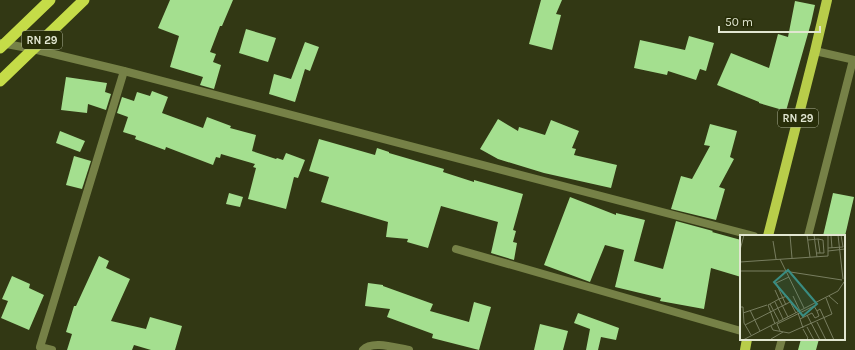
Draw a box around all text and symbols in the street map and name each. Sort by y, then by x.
scale bar [719,8,820,34]
text: 50 m [725,15,753,29]
road number: RN 29 [22,31,62,49]
road number: RN 29 [778,109,818,127]
inset map [740,235,845,340]

